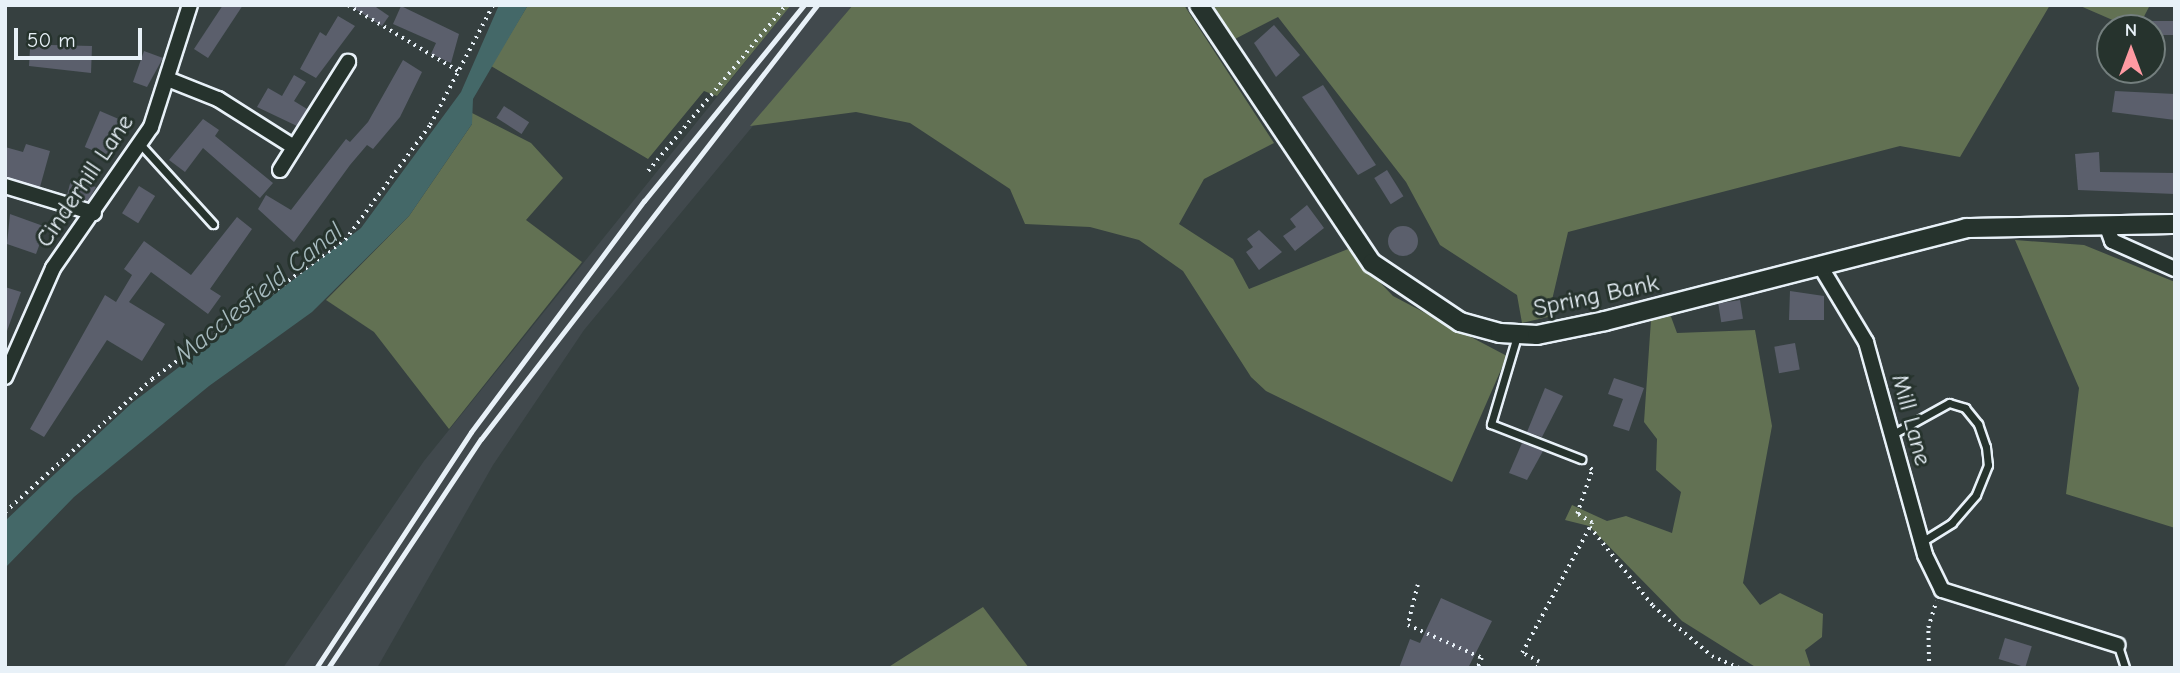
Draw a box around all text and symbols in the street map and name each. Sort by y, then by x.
scale bar [18,14,145,58]
north arrow [2096,14,2166,84]
text: N [2125,19,2137,41]
text: 50 m [27,28,76,52]
street label: Cinderhill Lane [30,109,140,253]
water label: Macclesfield Canal [169,217,349,371]
street label: Spring Bank [1531,269,1661,323]
street label: Mill Lane [1885,371,1937,469]

